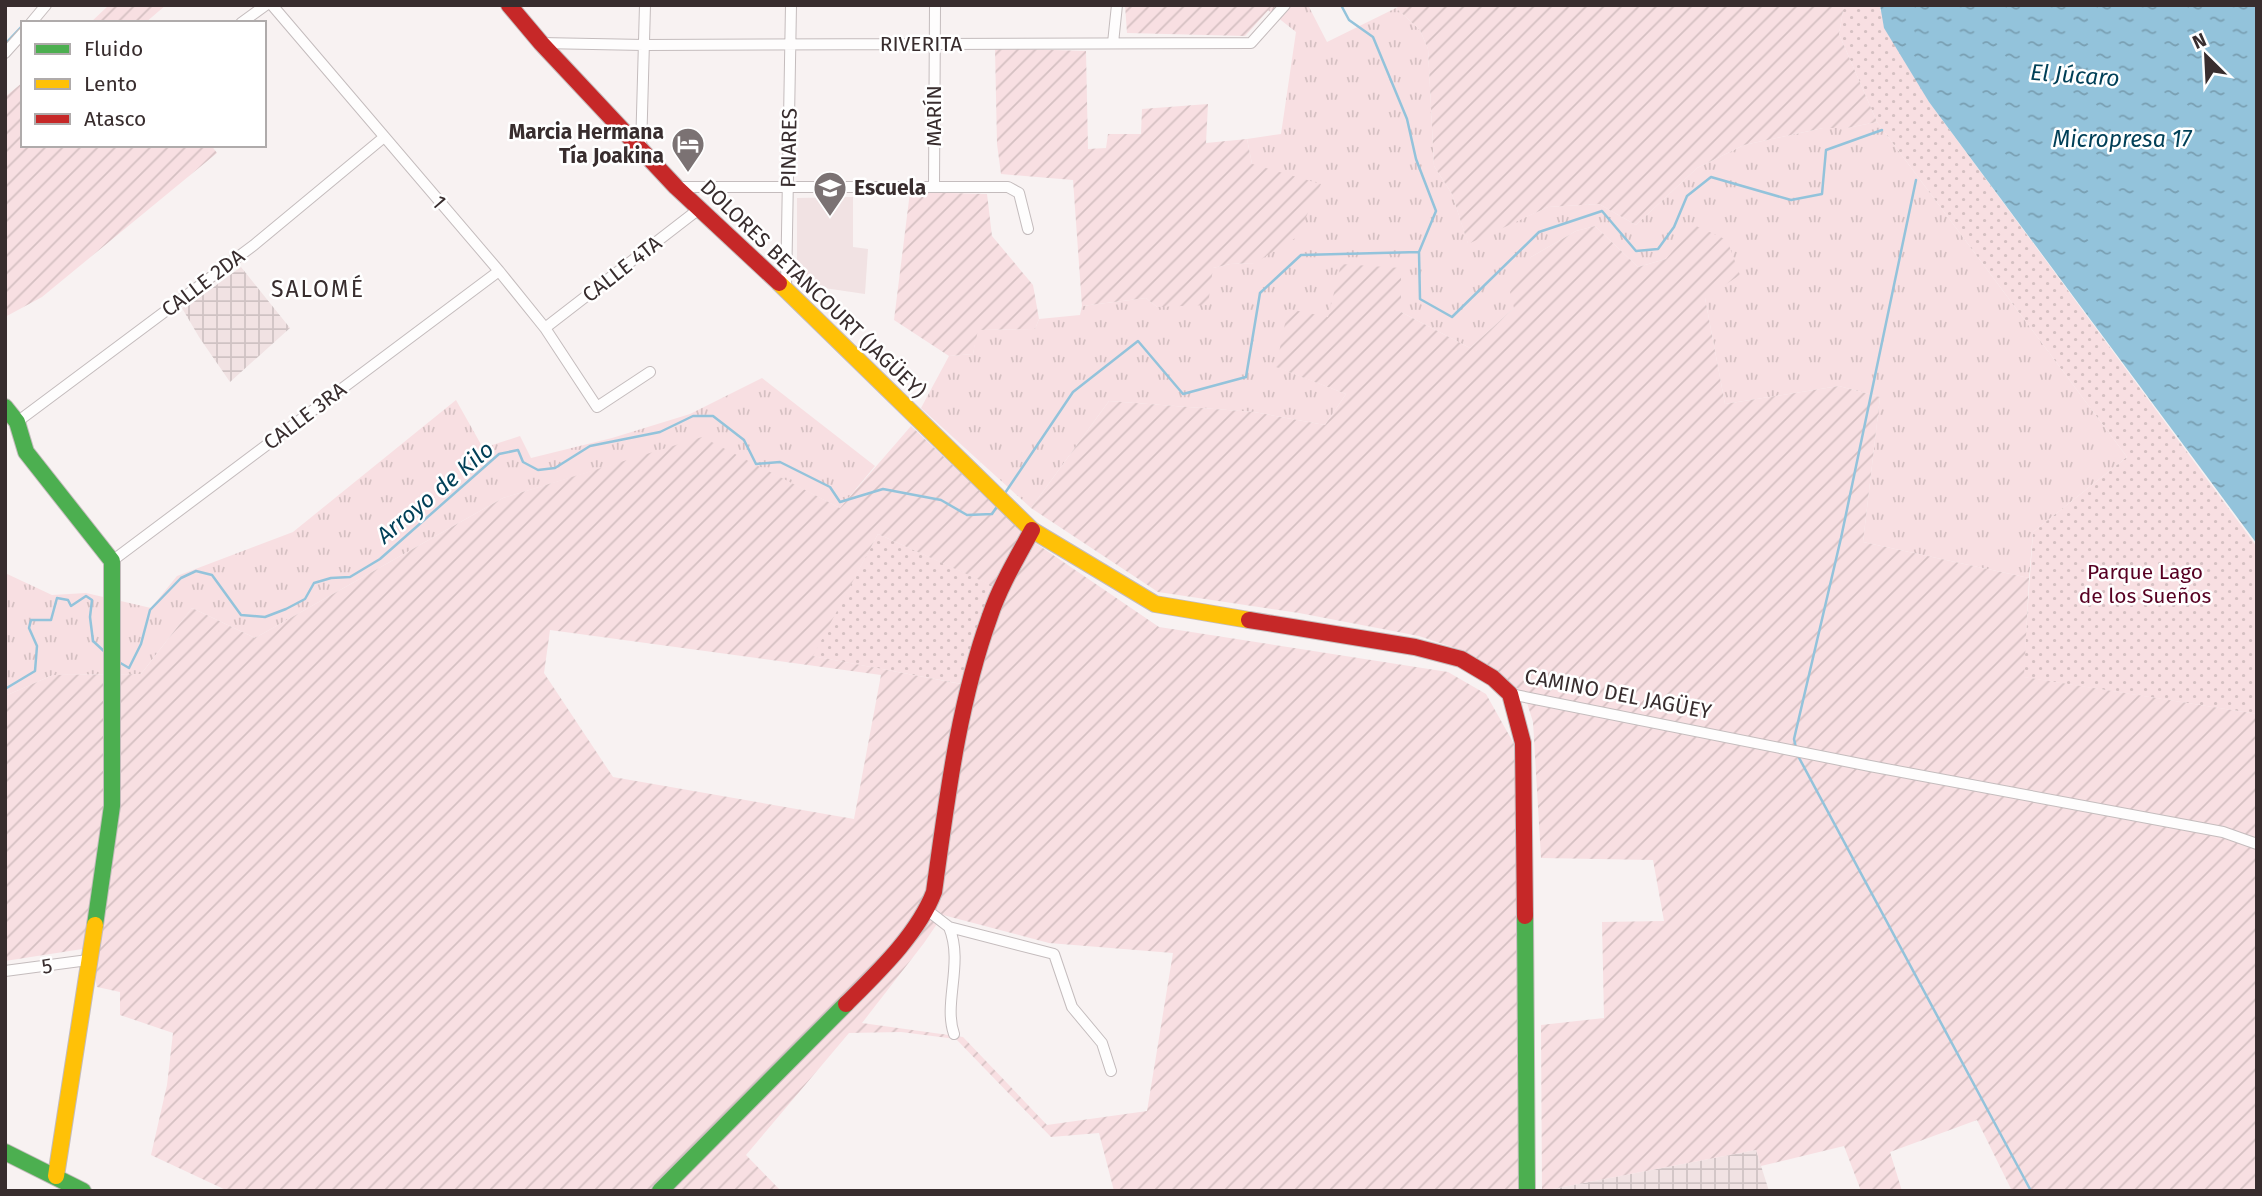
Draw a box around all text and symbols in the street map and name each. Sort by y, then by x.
legend [21,21,266,147]
north arrow [2171,21,2241,91]
text: N [2189,28,2210,54]
street label: RIVERITA [880,31,962,57]
text: Fluido [84,36,143,62]
water label: El Júcaro [2029,58,2121,92]
text: Lento [84,71,137,97]
street label: MARÍN [921,85,947,147]
text: Atasco [84,106,146,132]
street label: PINARES [775,108,803,188]
place label: Marcia Hermana Tía Joakina [509,119,664,169]
hotel icon: Marcia Hermana Tía Joakina [669,125,707,174]
water label: Micropresa 17 [2052,125,2193,153]
school or university icon: Escuela [811,169,849,218]
street label: DOLORES BETANCOURT (JAGÜEY) [695,174,931,404]
place label: Escuela [854,175,926,201]
street label: 1 [426,190,452,214]
street label: CALLE 4TA [577,230,667,308]
street label: CALLE 2DA [156,243,250,323]
district label: SALOMÉ [271,274,365,303]
street label: CALLE 3RA [259,377,351,455]
water label: Arroyo de Kilo [370,435,499,550]
park label: Parque Lago de los Sueños [2079,559,2212,609]
street label: CAMINO DEL JAGÜEY [1522,663,1714,725]
street label: 5 [40,952,54,980]

